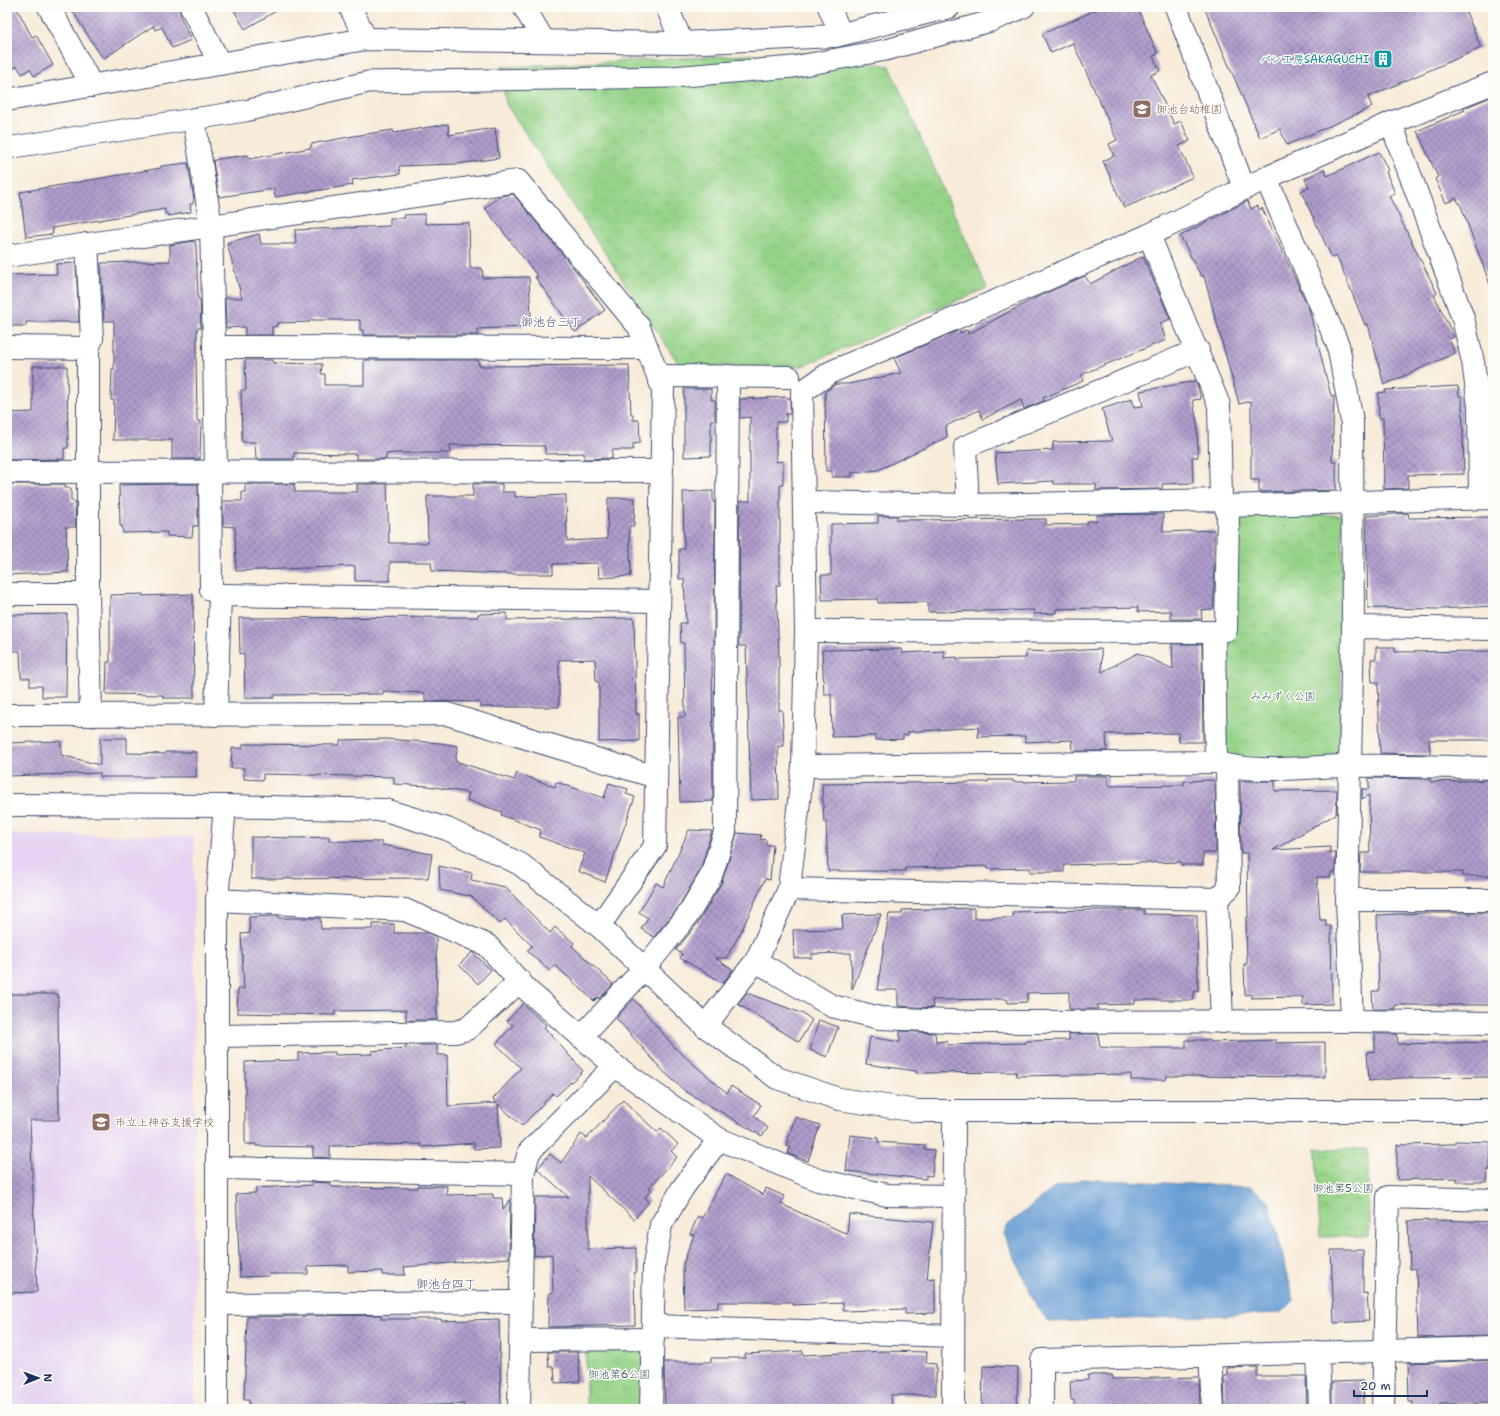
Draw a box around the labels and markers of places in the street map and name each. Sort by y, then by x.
building icon: パン工房SAKAGUCHI [1372,48,1394,70]
place label: パン工房SAKAGUCHI [1260,52,1369,67]
school or university icon: 御池台幼稚園 [1131,98,1153,120]
place label: 御池台幼稚園 [1156,102,1222,117]
school or university icon: 市立上神谷支援学校 [90,1111,112,1133]
place label: 市立上神谷支援学校 [115,1115,214,1130]

